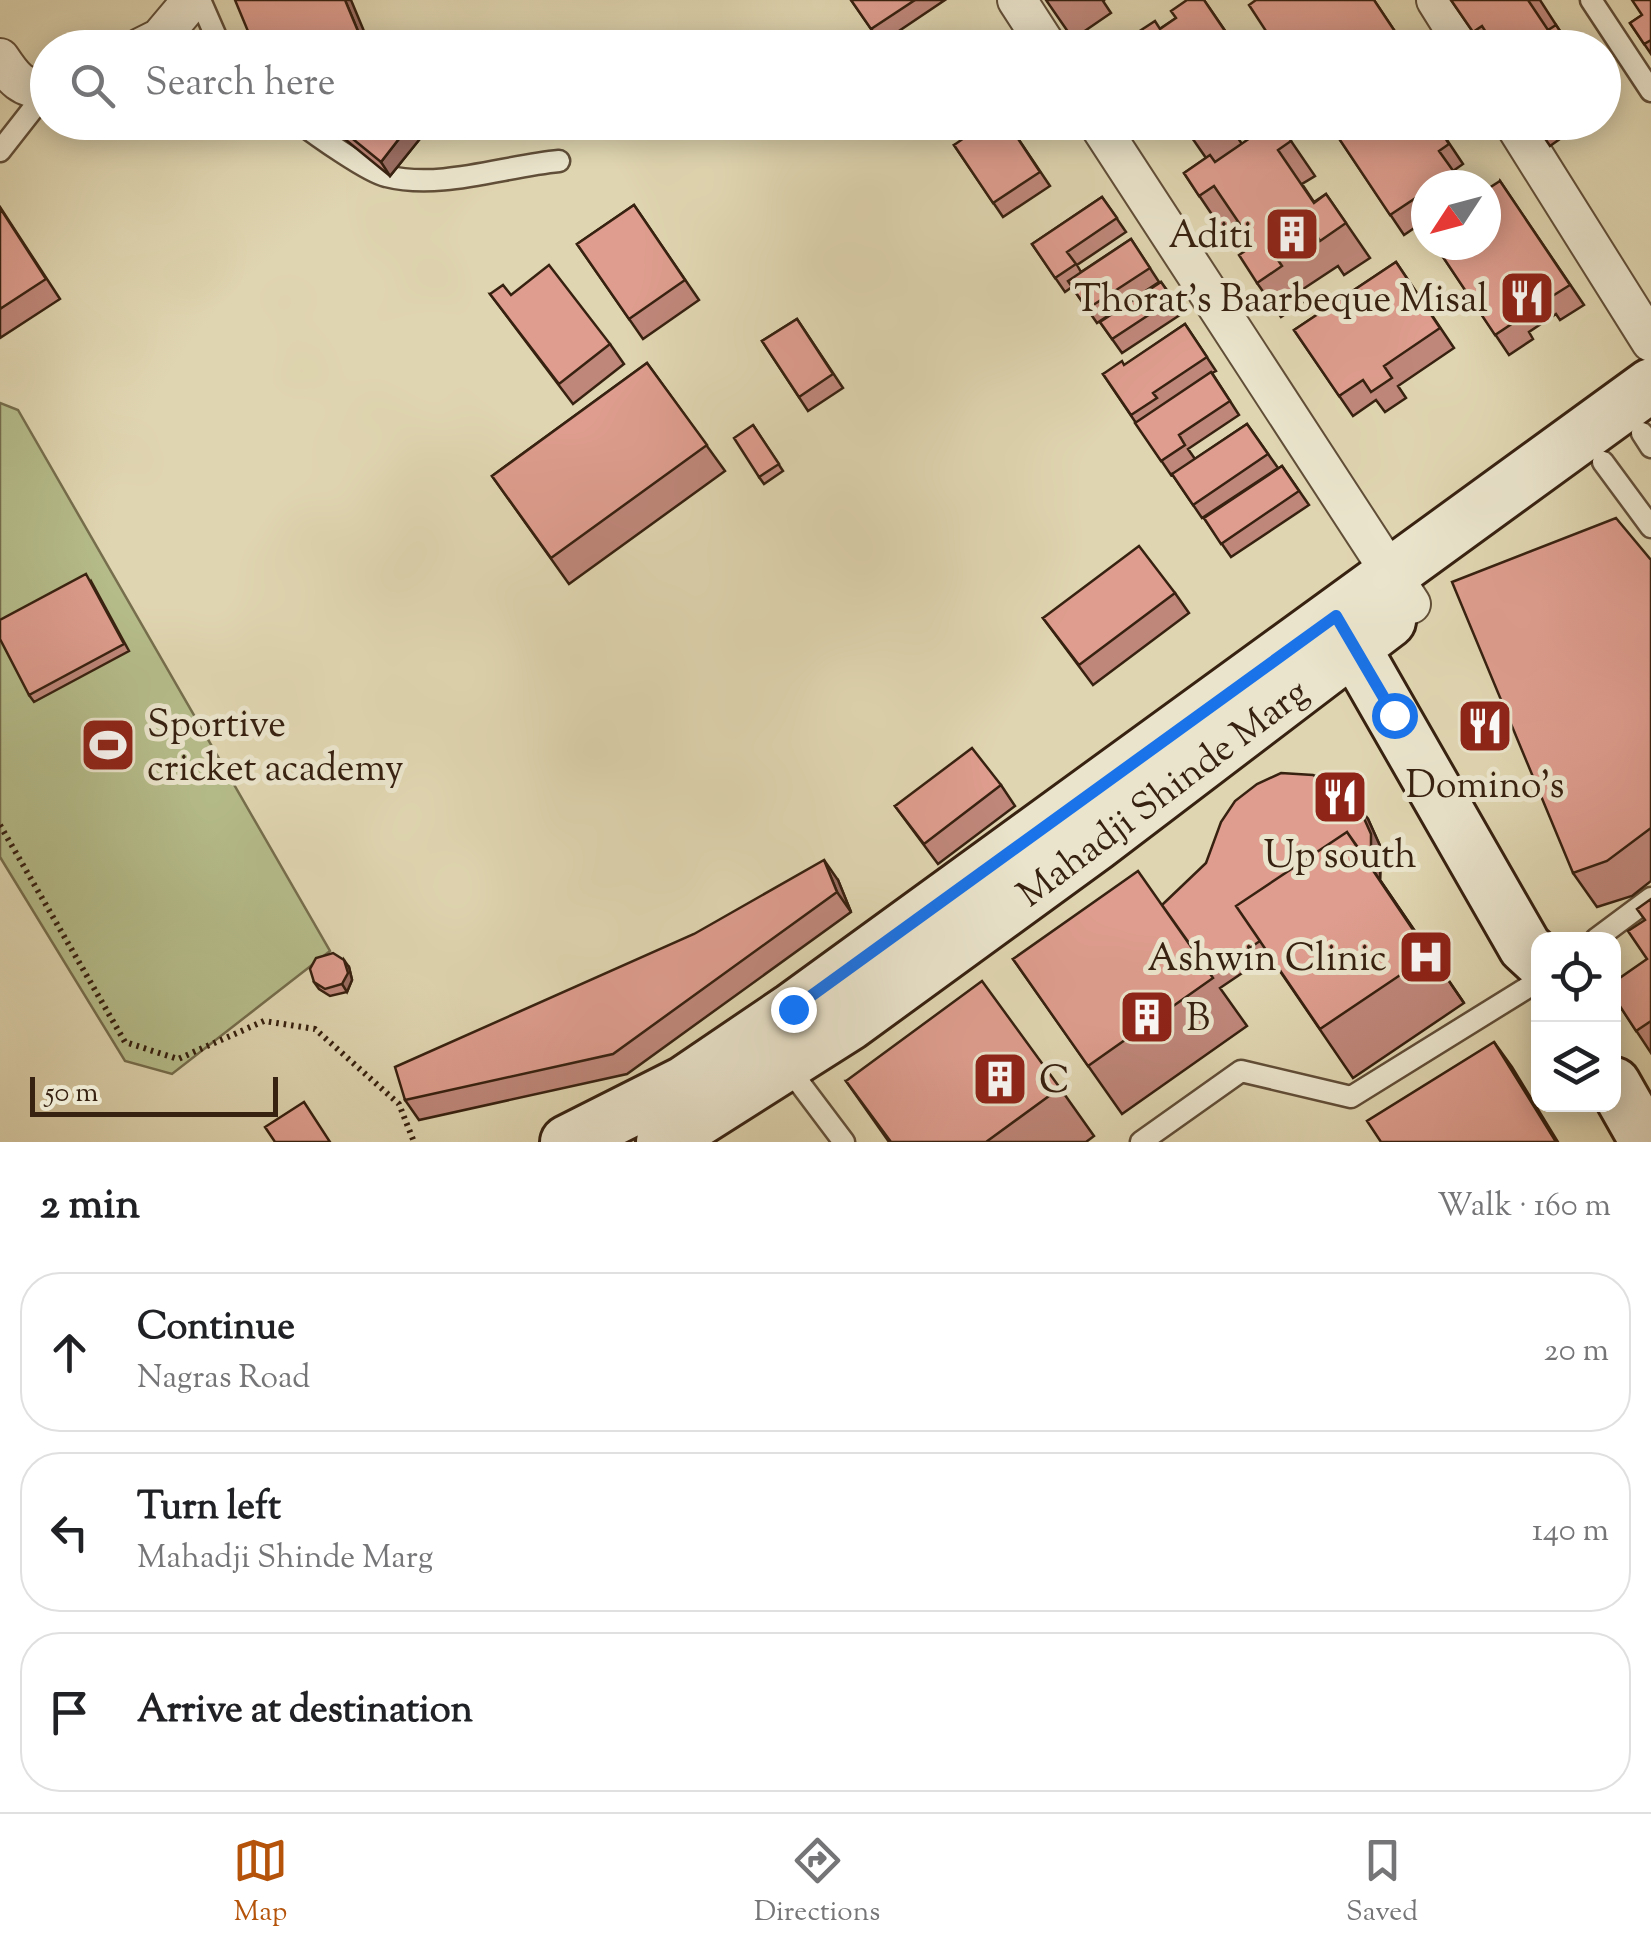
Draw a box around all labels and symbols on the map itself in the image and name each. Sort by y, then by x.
north arrow [1411,170,1501,260]
building icon: Aditi [1262,204,1322,264]
place label: Aditi [1168,211,1253,265]
restaurant icon: Thorat's Baarbeque Misal [1497,268,1557,328]
place label: Thorat's Baarbeque Misal [1074,275,1488,329]
street label: Mahadji Shinde Marg [1008,668,1321,923]
route start [1372,693,1418,739]
restaurant icon: Domino's [1455,696,1515,756]
place label: Sportive cricket academy [147,700,404,798]
sports icon: Sportive cricket academy [78,715,138,775]
place label: Domino's [1406,761,1564,815]
restaurant icon: Up south [1310,767,1370,827]
place label: Up south [1263,831,1417,885]
hospital icon: Ashwin Clinic [1396,927,1456,987]
place label: Ashwin Clinic [1147,934,1387,988]
route end [771,987,817,1033]
building icon: B [1117,987,1177,1047]
place label: B [1186,994,1210,1048]
building icon: C [970,1049,1030,1109]
place label: C [1039,1056,1070,1110]
scale bar [30,1072,278,1116]

